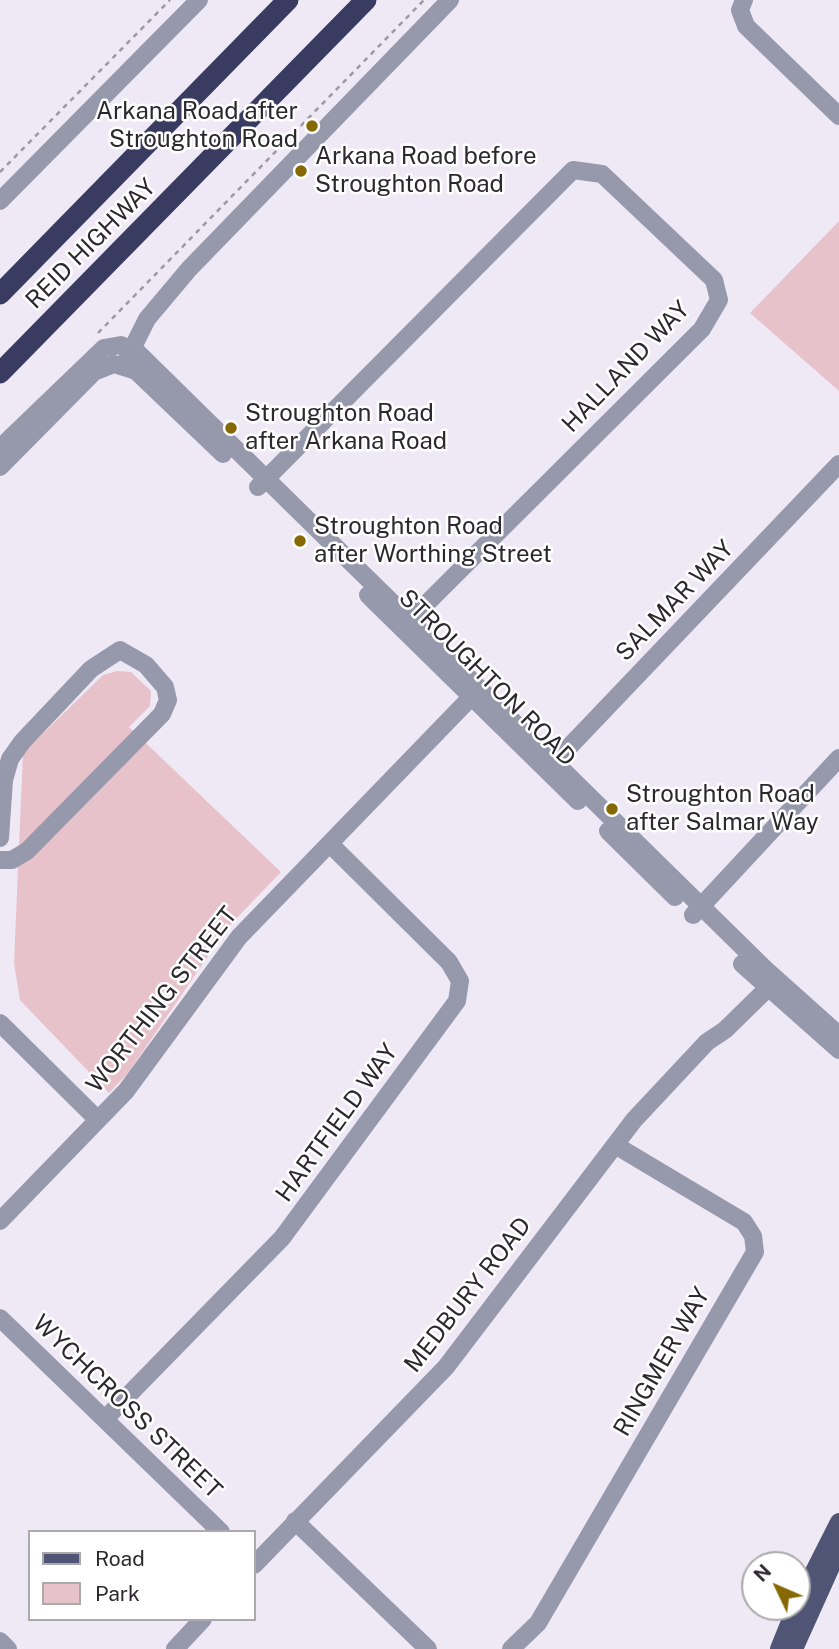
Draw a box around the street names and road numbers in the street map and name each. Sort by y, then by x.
street label: REID HIGHWAY [20,173,162,315]
street label: HALLAND WAY [556,295,696,439]
street label: SALMAR WAY [610,535,740,667]
street label: STROUGHTON ROAD [393,584,581,772]
street label: WORTHING STREET [81,901,243,1099]
street label: HARTFIELD WAY [270,1038,404,1208]
street label: MEDBURY ROAD [399,1212,537,1378]
street label: RINGMER WAY [608,1282,716,1442]
street label: WYCHCROSS STREET [26,1309,228,1505]

